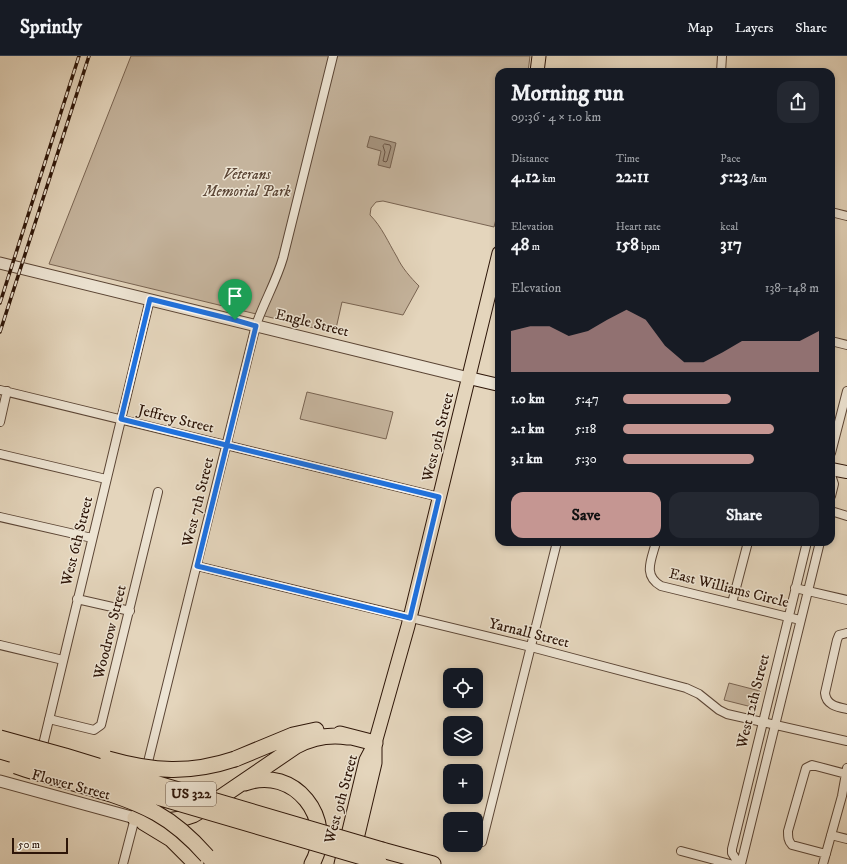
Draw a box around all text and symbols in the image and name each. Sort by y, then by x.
text: Sprintly [20,16,82,39]
text: Map [687,19,713,37]
text: Layers [735,19,773,37]
text: Share [795,19,827,37]
text: Morning run [511,80,624,107]
button: share [777,81,819,123]
text: 09:36 · 4 × 1.0 km [511,109,601,125]
text: Distance [511,152,549,166]
text: Time [616,152,640,166]
text: Pace [720,152,741,166]
park label: Veterans Memorial Park [202,165,291,201]
text: 4.12 [511,166,540,188]
text: 22:11 [616,166,649,188]
text: 5:23 [720,166,748,188]
text: km [540,172,556,186]
text: /km [748,172,767,186]
text: Elevation [511,220,554,234]
text: Heart rate [616,220,661,234]
text: kcal [720,220,738,234]
text: 48 [511,234,529,256]
text: 158 [616,234,639,256]
text: 317 [720,234,742,256]
text: m [529,240,540,254]
text: bpm [639,240,660,254]
pin [218,279,252,320]
text: Elevation [511,280,561,296]
text: 138–148 m [765,280,819,296]
icon: arrive [224,285,246,307]
street label: Engle Street [273,305,351,341]
street label: West 9th Street [418,390,458,484]
text: 1.0 km [511,391,545,407]
text: 5:47 [575,391,599,407]
street label: Jeffrey Street [134,400,216,438]
text: 2.1 km [511,421,544,437]
text: 5:18 [575,421,596,437]
text: 3.1 km [511,451,543,467]
text: 5:30 [575,451,597,467]
street label: West 7th Street [177,455,218,550]
button: Save [511,492,661,538]
button: Share [669,492,819,538]
street label: West 6th Street [56,494,97,589]
street label: East Williams Circle [667,564,791,612]
street label: Woodrow Street [89,583,131,682]
street label: Yarnall Street [487,614,571,652]
street label: West 12th Street [732,652,774,751]
map controls [443,668,483,852]
button: locate [443,668,483,708]
button: layers [443,716,483,756]
street label: West 9th Street [320,752,362,846]
button: + [443,764,483,804]
street label: Flower Street [29,765,113,805]
road number: US 322 [166,782,216,806]
button: − [443,812,483,852]
scale bar [12,836,68,855]
text: 50 m [18,838,40,852]

